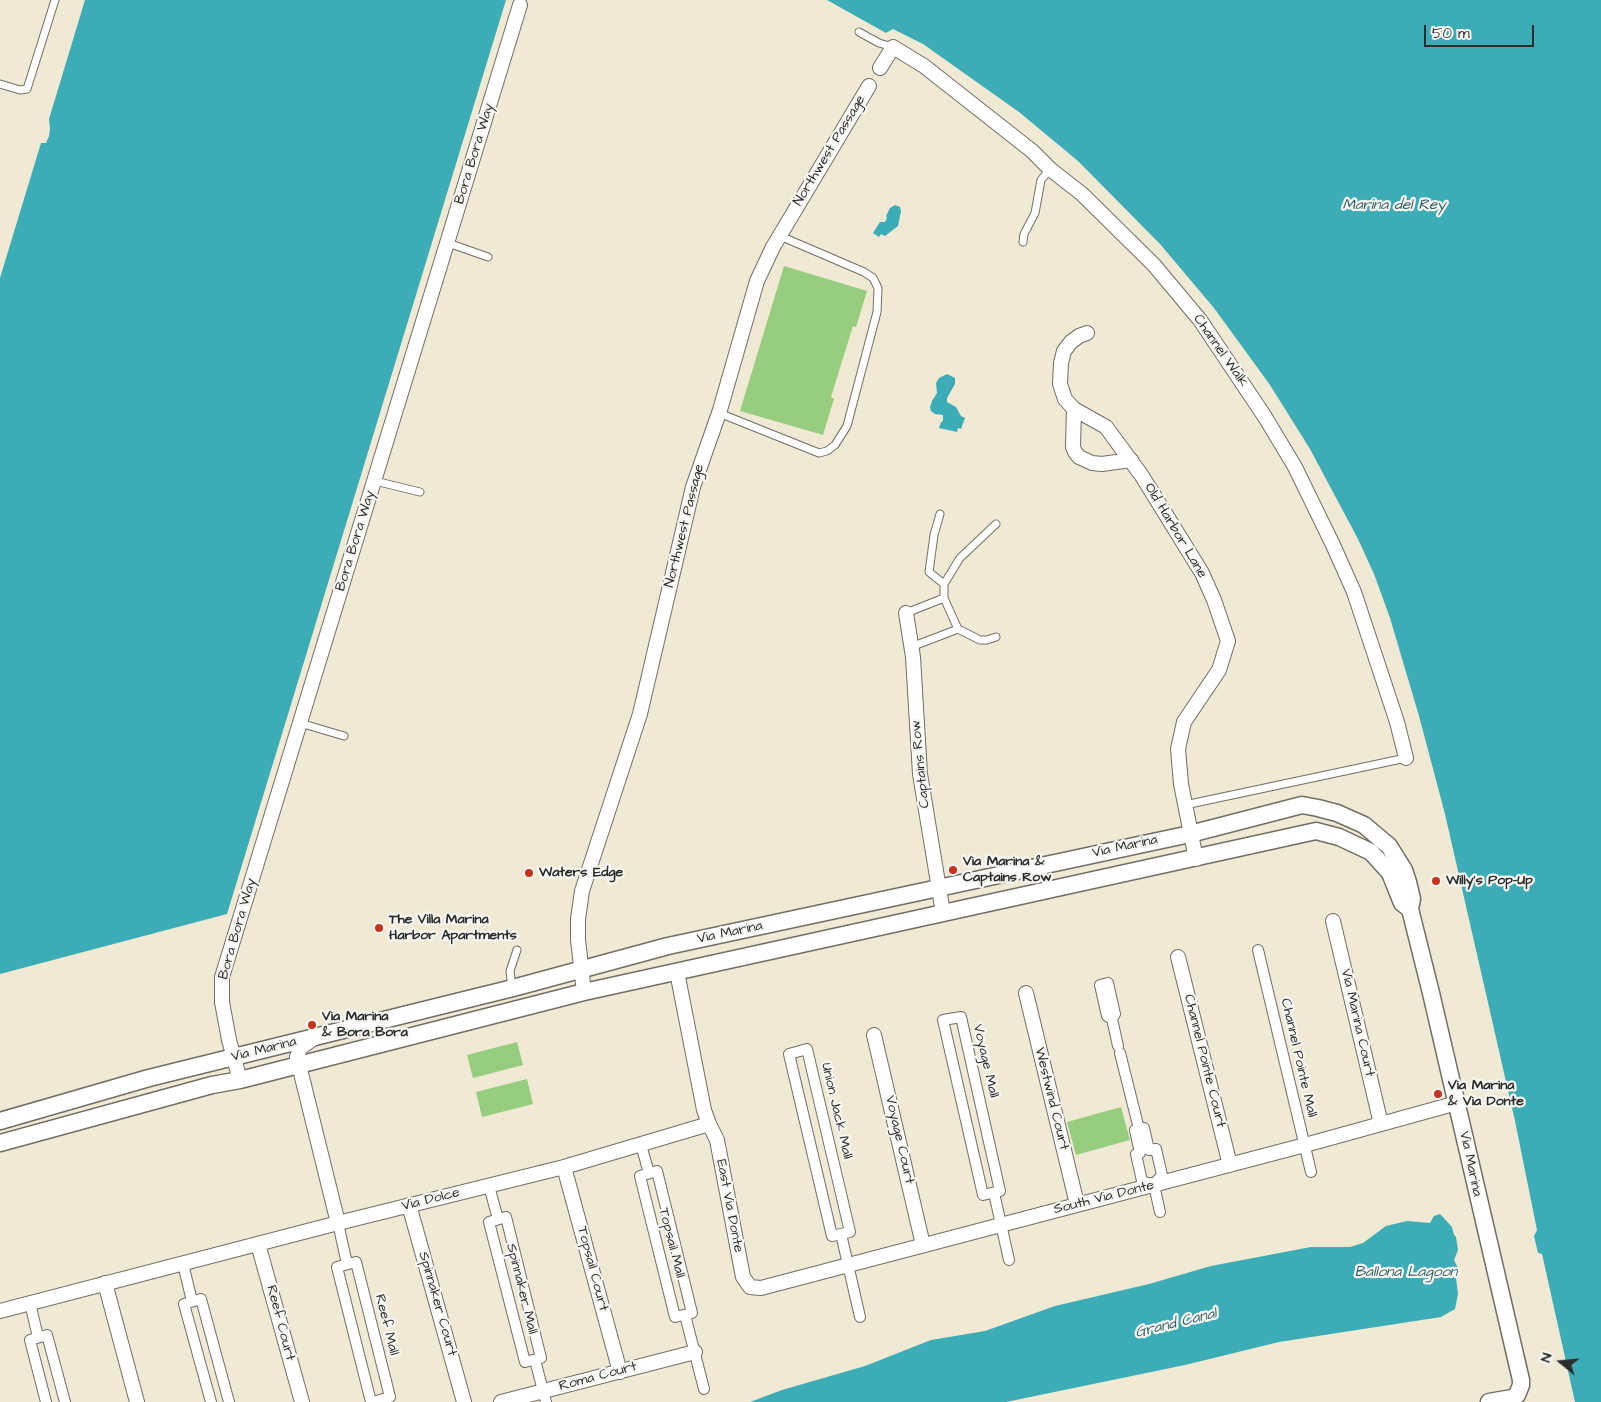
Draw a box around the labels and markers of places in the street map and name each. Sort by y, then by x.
place label: Via Marina & Captains Row [963,854,1052,886]
marker: Via Marina & Captains Row [947,864,959,876]
place label: Waters Edge [539,865,623,881]
marker: Waters Edge [523,867,535,879]
place label: Willy's Pop-Up [1446,873,1533,889]
marker: Willy's Pop-Up [1430,875,1442,887]
place label: The Villa Marina Harbor Apartments [389,912,517,944]
marker: The Villa Marina Harbor Apartments [373,922,385,934]
place label: Via Marina & Bora Bora [322,1009,408,1042]
marker: Via Marina & Bora Bora [306,1019,318,1031]
place label: Via Marina & Via Donte [1448,1078,1524,1110]
marker: Via Marina & Via Donte [1432,1088,1444,1100]

